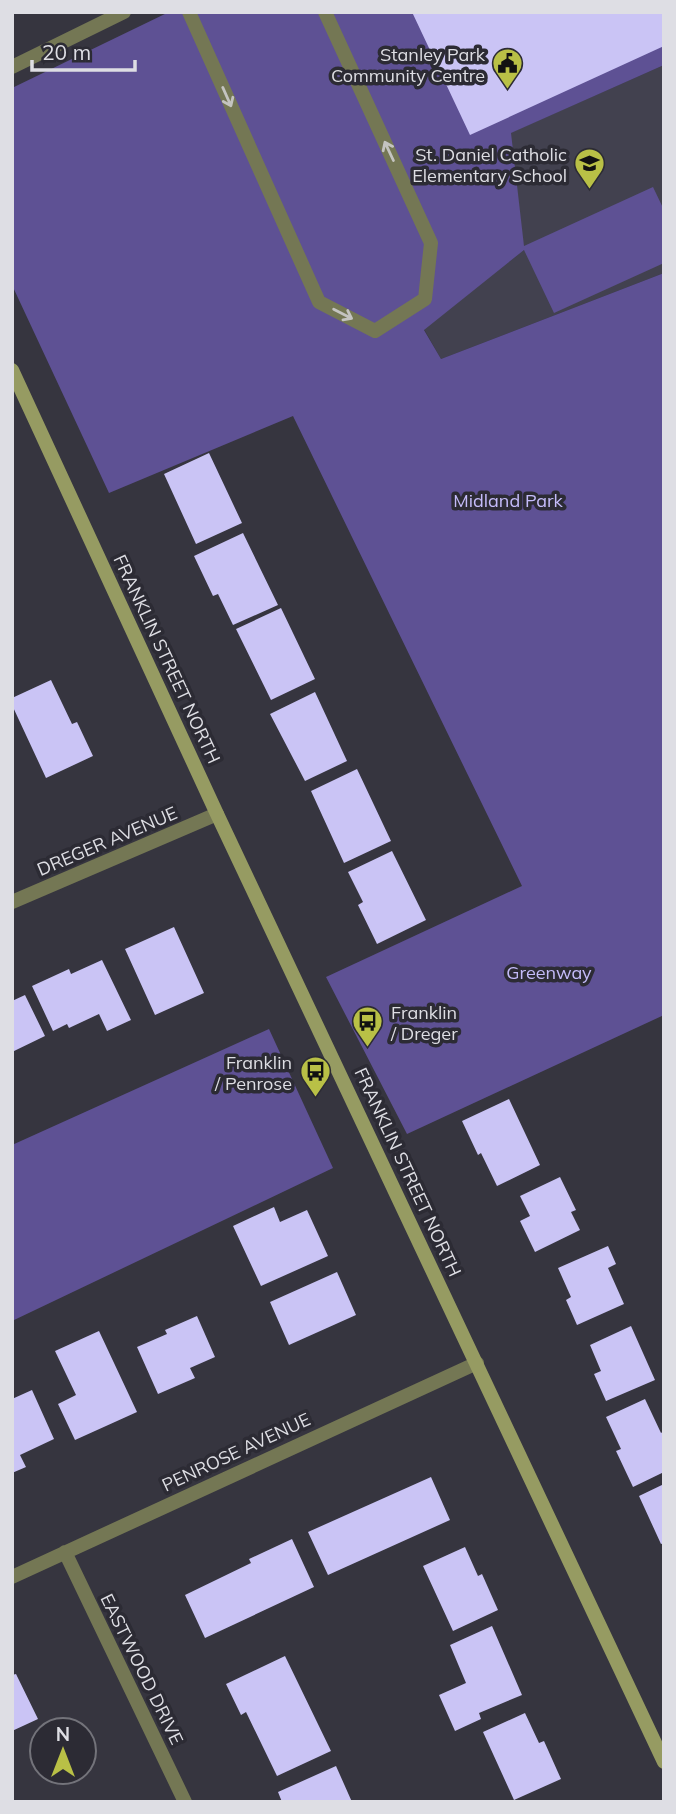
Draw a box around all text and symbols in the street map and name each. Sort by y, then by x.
scale bar [32,28,135,72]
text: 20 m [42,39,91,65]
place label: Stanley Park Community Centre [331,43,486,87]
public building icon: Stanley Park Community Centre [491,47,525,91]
one-way arrow [221,86,234,107]
one-way arrow [382,141,395,163]
place label: St. Daniel Catholic Elementary School [412,143,567,187]
school or university icon: St. Daniel Catholic Elementary School [573,147,607,191]
one-way arrow [332,308,353,322]
park label: Midland Park [453,489,564,512]
street label: FRANKLIN STREET NORTH [108,551,226,767]
street label: DREGER AVENUE [34,801,180,881]
park label: Greenway [506,961,592,984]
place label: Franklin / Dreger [390,1001,458,1045]
bus stop icon: Franklin / Dreger [351,1005,385,1049]
place label: Franklin / Penrose [214,1051,292,1095]
bus stop icon: Franklin / Penrose [298,1055,332,1099]
street label: FRANKLIN STREET NORTH [349,1064,467,1280]
street label: PENROSE AVENUE [158,1408,314,1496]
street label: EASTWOOD DRIVE [96,1590,188,1748]
north arrow [28,1716,98,1786]
text: N [56,1722,70,1746]

